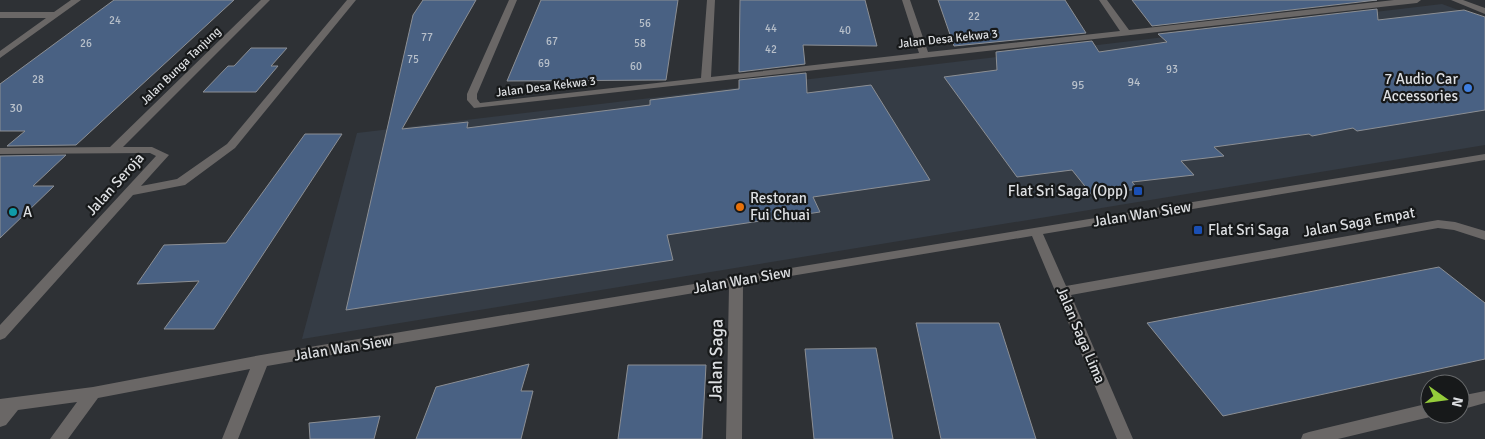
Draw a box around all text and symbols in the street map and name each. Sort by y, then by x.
house number: 22 [968,10,980,23]
house number: 24 [109,14,121,27]
house number: 56 [639,17,651,30]
house number: 44 [765,22,777,35]
street label: Jalan Bunga Tanjung [138,24,224,108]
house number: 40 [839,24,851,37]
street label: Jalan Desa Kekwa 3 [897,26,999,52]
house number: 77 [421,31,433,44]
house number: 67 [546,35,558,48]
house number: 26 [80,37,92,50]
house number: 58 [634,37,646,50]
house number: 42 [765,43,777,56]
house number: 75 [407,53,419,66]
house number: 69 [538,57,550,70]
house number: 60 [630,60,642,73]
house number: 93 [1166,63,1178,76]
place label: 7 Audio Car Accessories [1383,70,1458,105]
house number: 28 [32,73,44,86]
street label: Jalan Desa Kekwa 3 [495,73,597,101]
house number: 94 [1128,75,1141,90]
house number: 95 [1072,78,1084,93]
marker: 7 Audio Car Accessories [1462,82,1474,94]
house number: 30 [10,101,22,116]
street label: Jalan Seroja [82,149,148,219]
place label: Flat Sri Saga (Opp) [1008,182,1128,200]
marker: Flat Sri Saga (Opp) [1132,185,1144,197]
place label: Restoran Fui Chuai [750,189,810,224]
street label: Jalan Wan Siew [1092,197,1193,231]
marker: Restoran Fui Chuai [734,201,746,213]
place label: A [23,203,32,221]
street label: Jalan Saga Empat [1302,203,1416,241]
marker: A [7,206,19,218]
place label: Flat Sri Saga [1208,221,1289,239]
marker: Flat Sri Saga [1192,224,1204,236]
street label: Jalan Wan Siew [692,262,793,297]
street label: Jalan Saga Lima [1053,284,1109,386]
street label: Jalan Saga [704,319,728,401]
street label: Jalan Wan Siew [293,331,394,365]
north arrow [1420,374,1470,424]
text: N [1448,395,1467,409]

